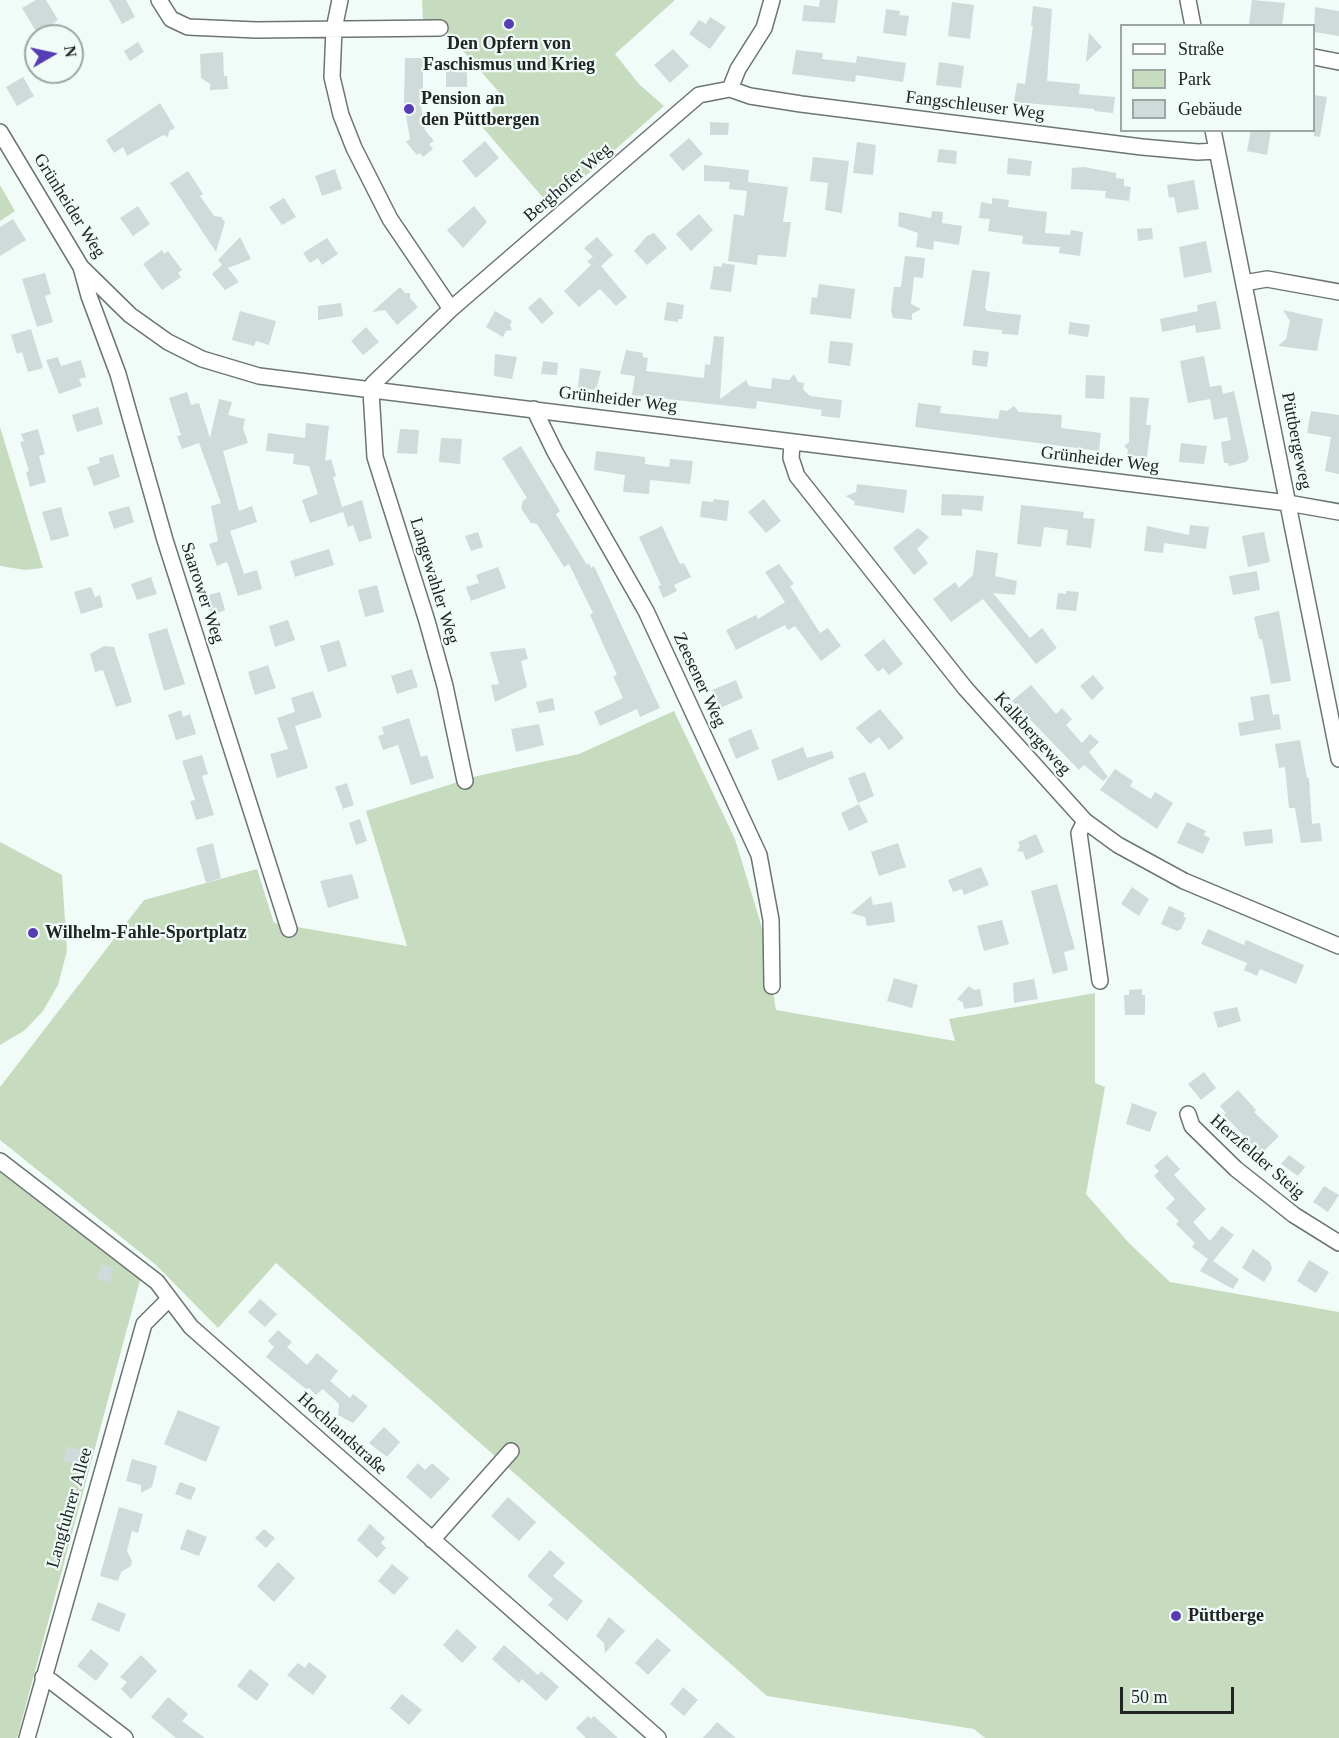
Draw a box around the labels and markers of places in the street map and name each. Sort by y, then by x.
marker: Den Opfern von Faschismus und Krieg [502,17,516,31]
place label: Den Opfern von Faschismus und Krieg [423,33,595,76]
place label: Pension an den Püttbergen [421,88,539,130]
marker: Pension an den Püttbergen [402,102,416,116]
place label: Wilhelm-Fahle-Sportplatz [45,922,247,944]
marker: Wilhelm-Fahle-Sportplatz [26,926,40,940]
place label: Püttberge [1188,1605,1264,1627]
marker: Püttberge [1169,1609,1183,1623]

